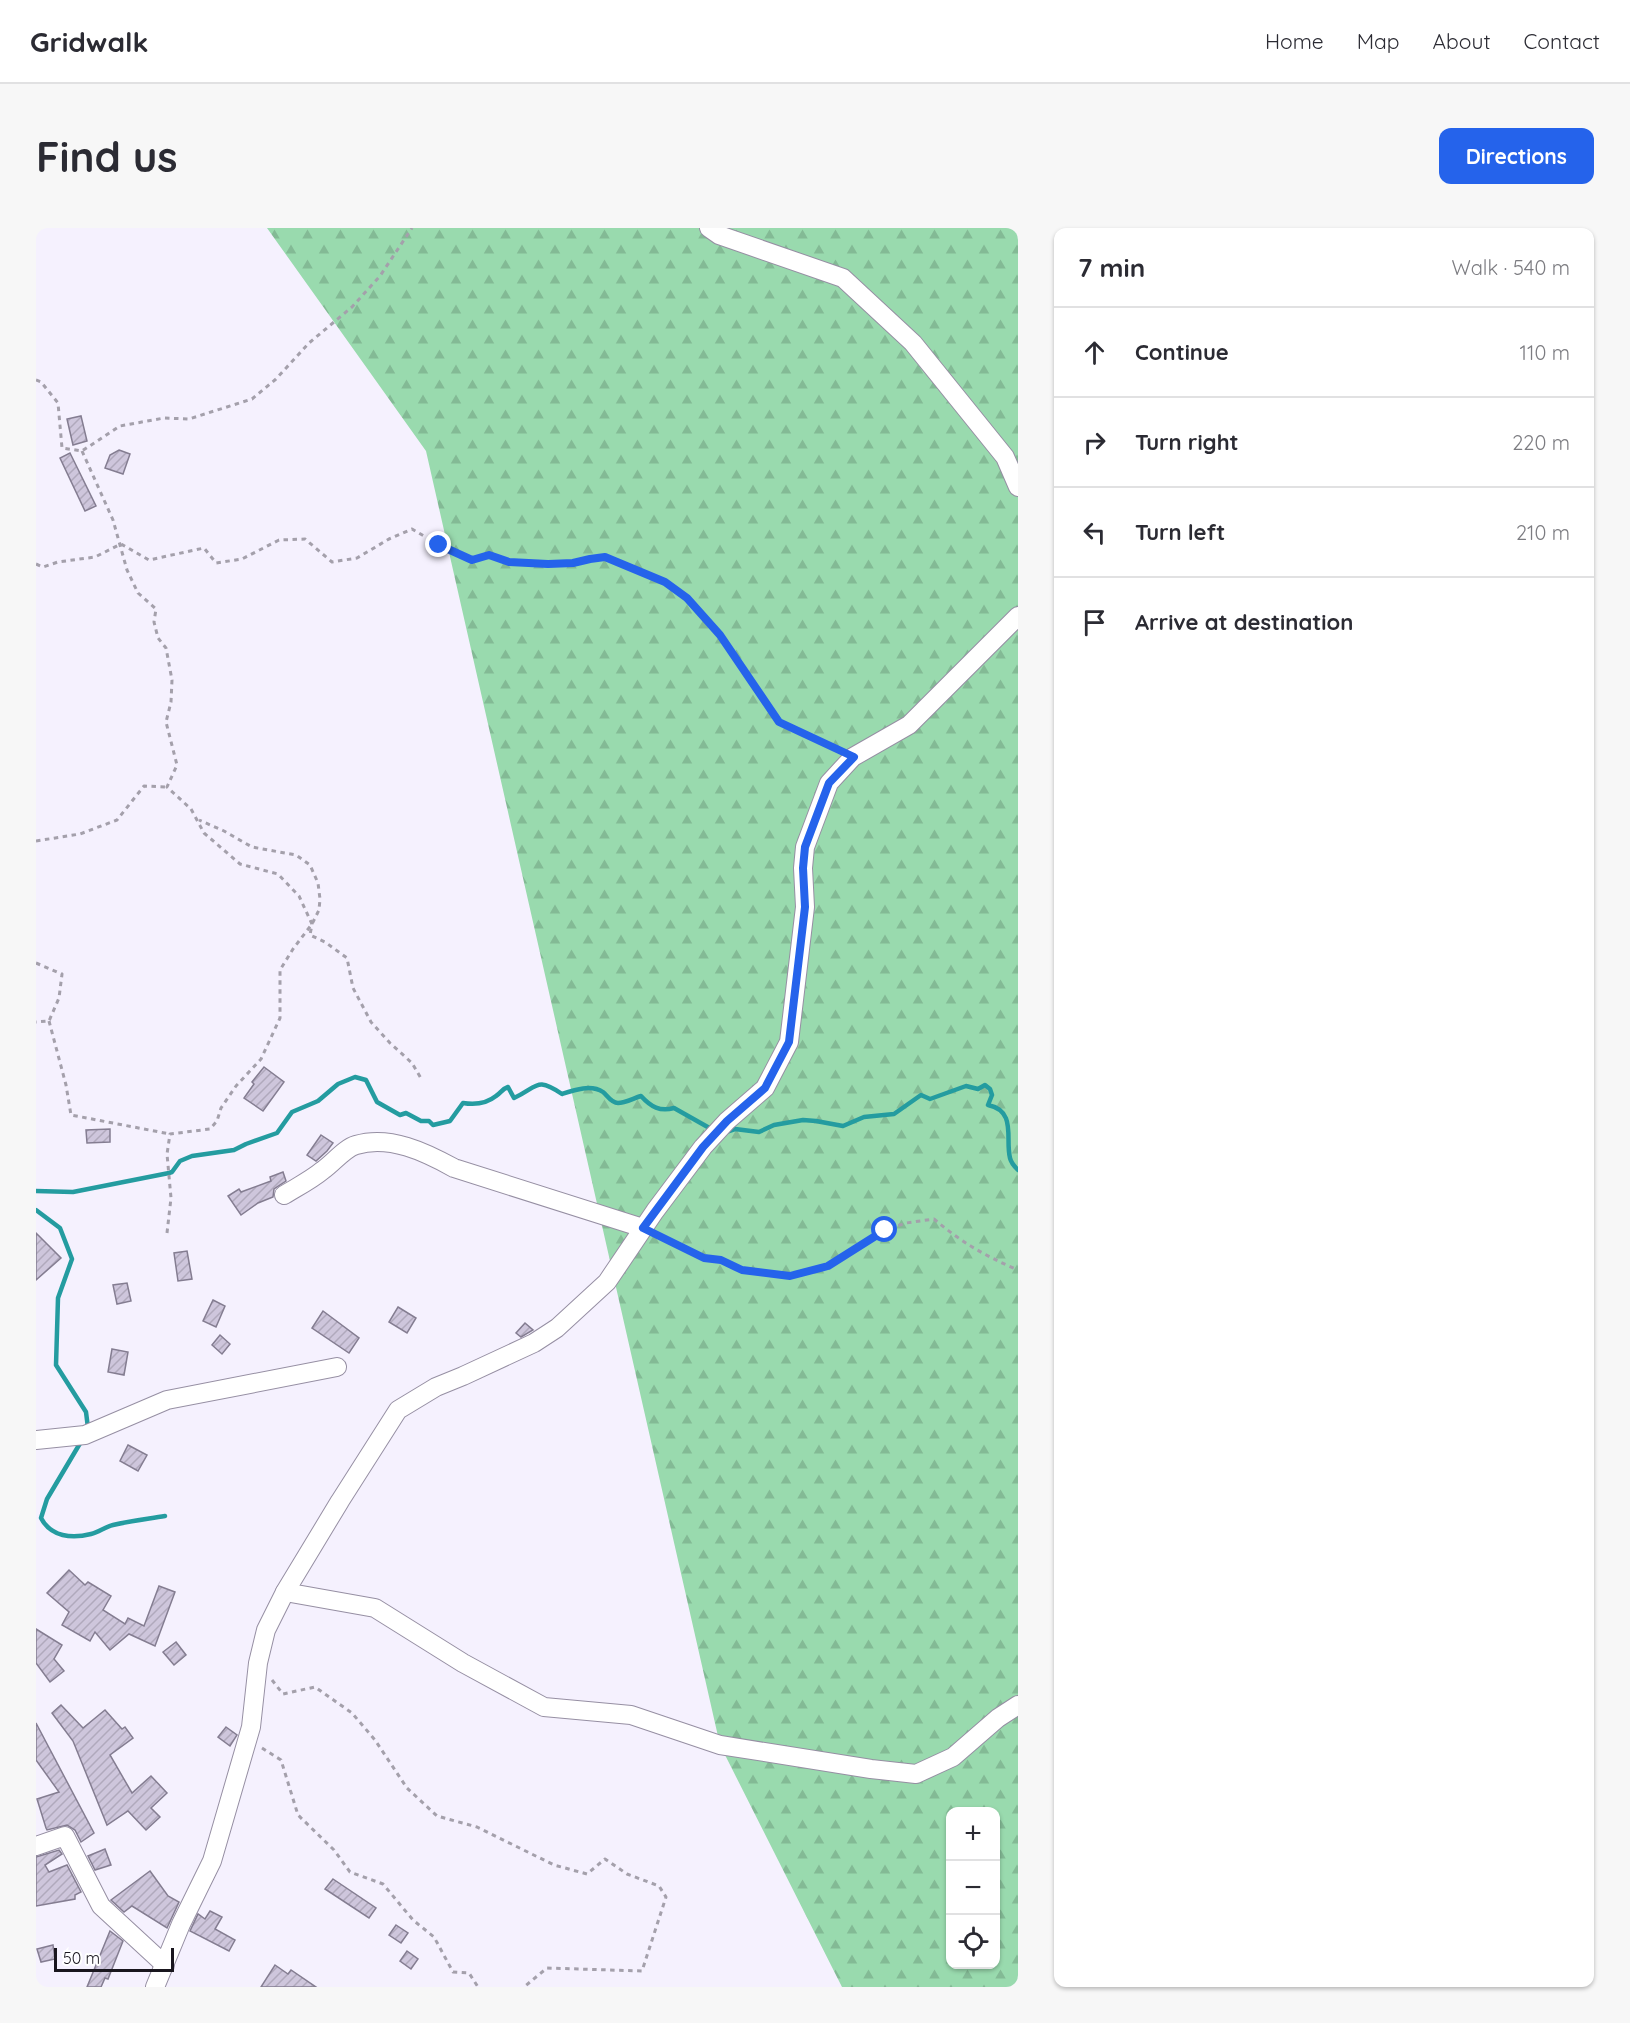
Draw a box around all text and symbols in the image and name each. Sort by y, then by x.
text: Gridwalk [30,24,149,59]
text: Home [1265,28,1324,54]
text: Map [1357,28,1400,54]
text: About [1433,28,1491,54]
text: Contact [1524,28,1600,54]
button: Directions [1439,128,1594,184]
text: Find us [36,130,178,183]
text: 7 min [1078,251,1145,284]
text: Walk · 540 m [1452,255,1570,280]
icon: ahead [1078,336,1111,369]
text: Continue [1135,338,1229,366]
text: 110 m [1520,340,1570,365]
icon: right [1078,426,1111,459]
text: Turn right [1135,428,1239,456]
text: 220 m [1512,430,1570,455]
icon: left [1078,516,1111,549]
text: Turn left [1135,518,1225,546]
text: 210 m [1516,520,1570,545]
route end [425,531,451,557]
icon: arrive [1078,606,1111,639]
text: Arrive at destination [1135,608,1353,636]
route start [871,1216,897,1242]
map controls [946,1807,1000,1969]
button: + [946,1807,1000,1861]
button: − [946,1861,1000,1915]
button: locate [946,1915,1000,1969]
scale bar [54,1945,174,1972]
text: 50 m [63,1948,100,1968]

